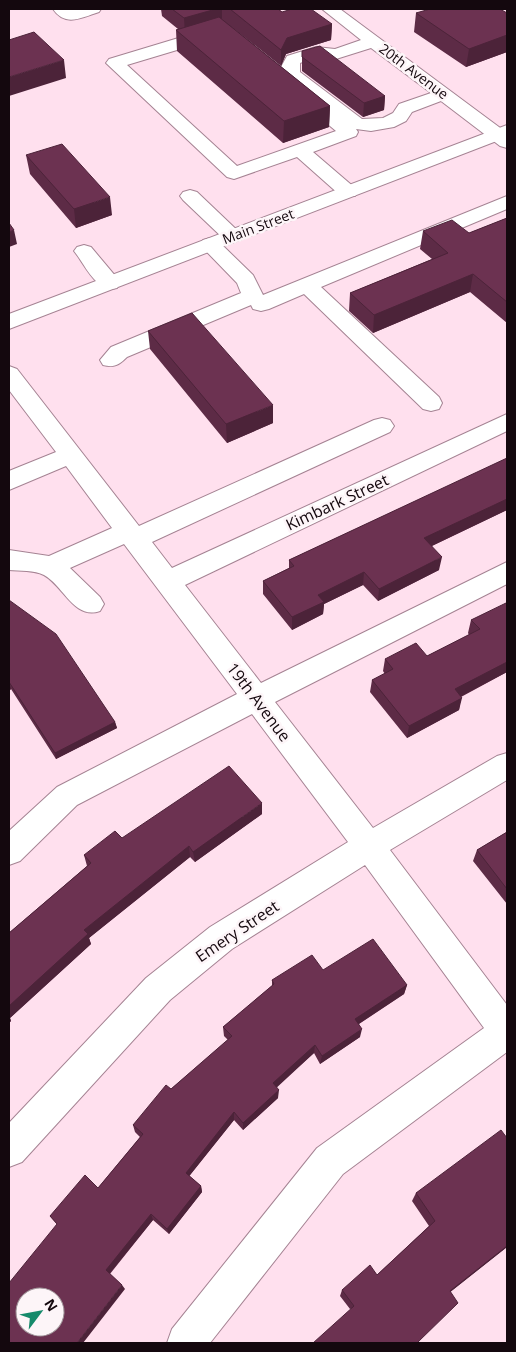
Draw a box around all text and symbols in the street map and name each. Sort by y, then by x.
street label: 20th Avenue [376,39,453,103]
street label: Main Street [219,204,297,248]
street label: Kimbark Street [282,468,392,535]
street label: 19th Avenue [222,658,296,746]
street label: Emery Street [191,895,283,967]
north arrow [15,1287,65,1337]
text: N [40,1295,63,1315]

